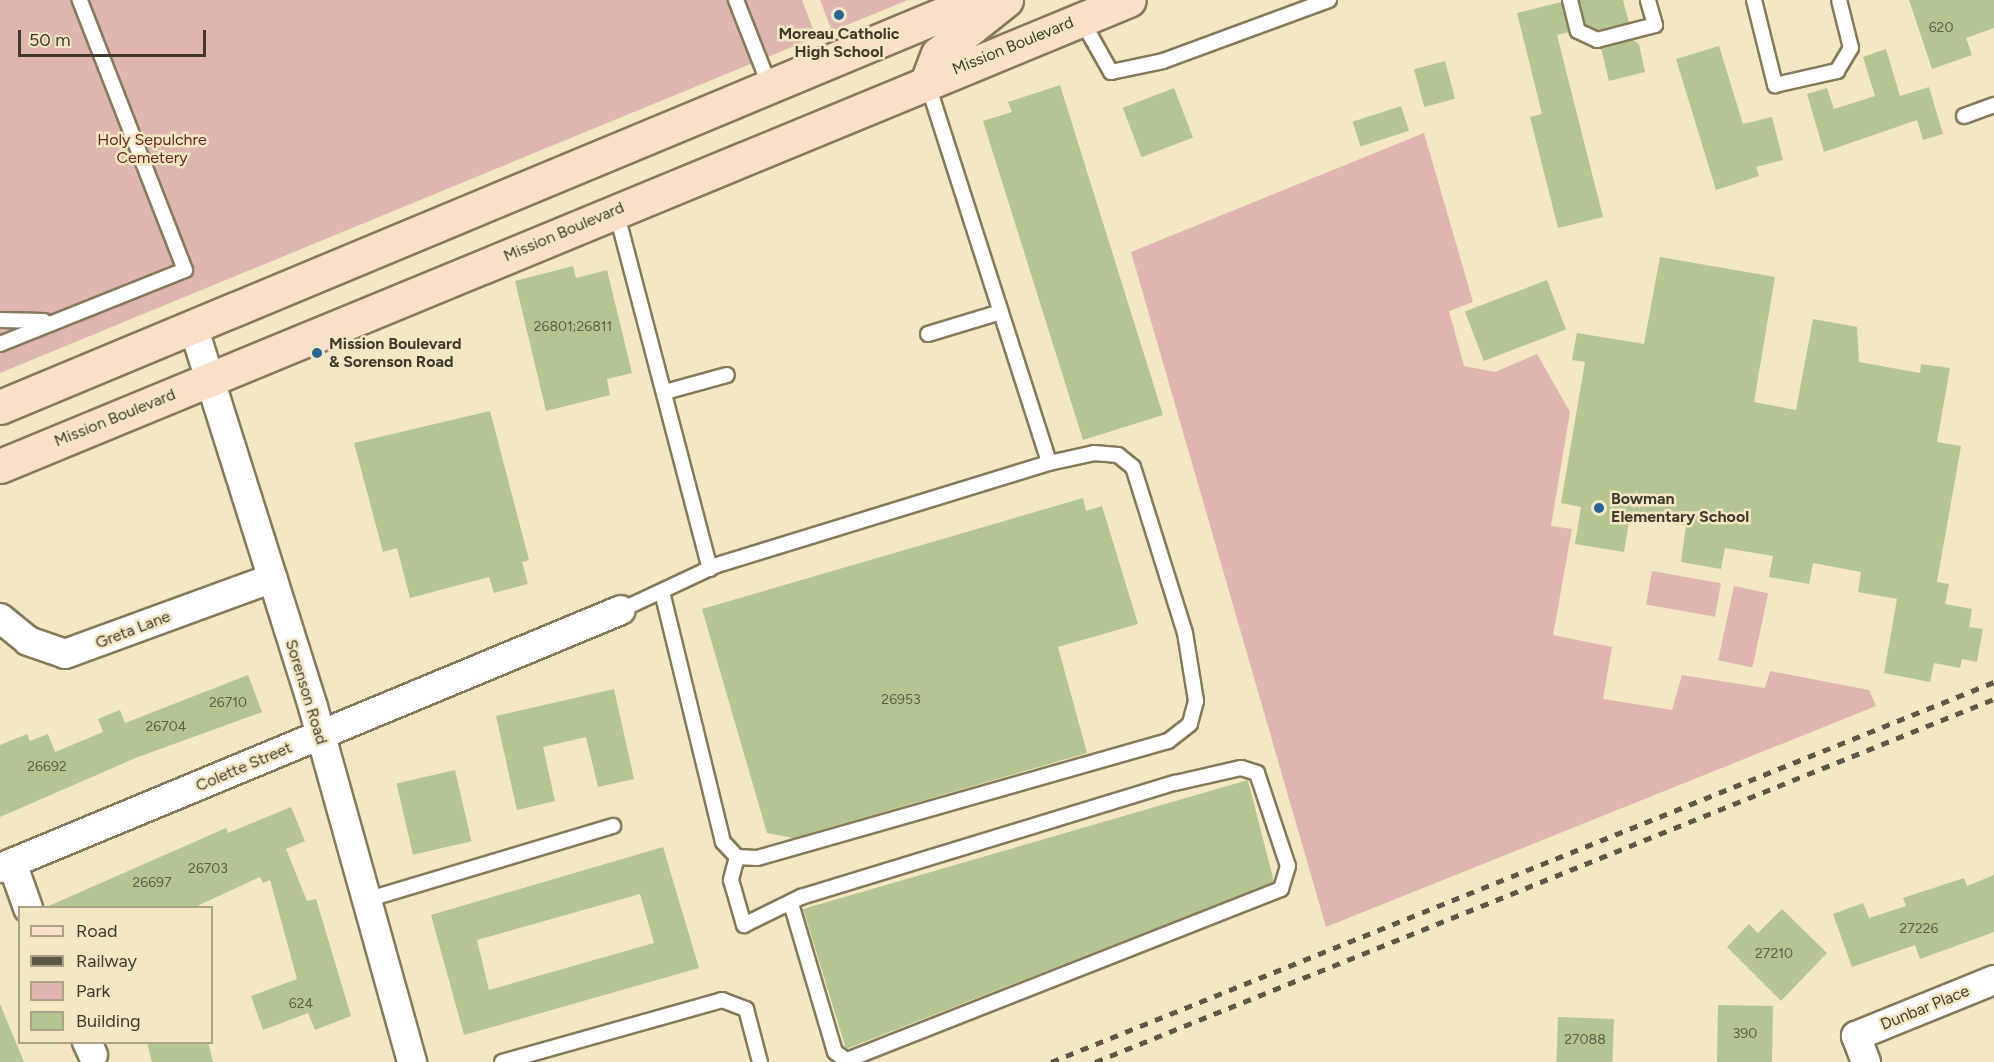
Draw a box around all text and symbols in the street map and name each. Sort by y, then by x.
marker: Moreau Catholic High School [832,8,846,22]
street label: Mission Boulevard [950,13,1076,79]
scale bar [21,18,208,56]
house number: 620 [1929,20,1953,36]
place label: Moreau Catholic High School [778,24,900,62]
text: 50 m [29,29,71,51]
park label: Holy Sepulchre Cemetery [97,130,207,168]
street label: Mission Boulevard [501,198,627,266]
house number: 26801;26811 [534,319,612,335]
place label: Mission Boulevard & Sorenson Road [329,334,462,372]
marker: Mission Boulevard & Sorenson Road [310,346,324,360]
street label: Mission Boulevard [52,385,178,451]
place label: Bowman Elementary School [1611,489,1749,527]
marker: Bowman Elementary School [1592,501,1606,515]
street label: Greta Lane [93,607,173,653]
street label: Sorenson Road [281,637,331,747]
house number: 26953 [881,692,921,708]
house number: 26710 [209,695,247,711]
house number: 26704 [146,719,186,735]
street label: Colette Street [193,738,295,796]
house number: 26692 [27,759,67,775]
house number: 26703 [188,861,228,877]
house number: 26697 [132,875,172,891]
legend [18,906,213,1044]
text: Road [76,920,117,942]
house number: 27226 [1900,921,1938,937]
house number: 27210 [1755,946,1793,962]
text: Railway [76,950,137,972]
text: Park [76,980,110,1002]
street label: Dunbar Place [1878,981,1972,1035]
house number: 624 [289,996,313,1012]
text: Building [76,1010,141,1032]
house number: 390 [1733,1026,1757,1042]
house number: 27088 [1564,1032,1606,1048]

